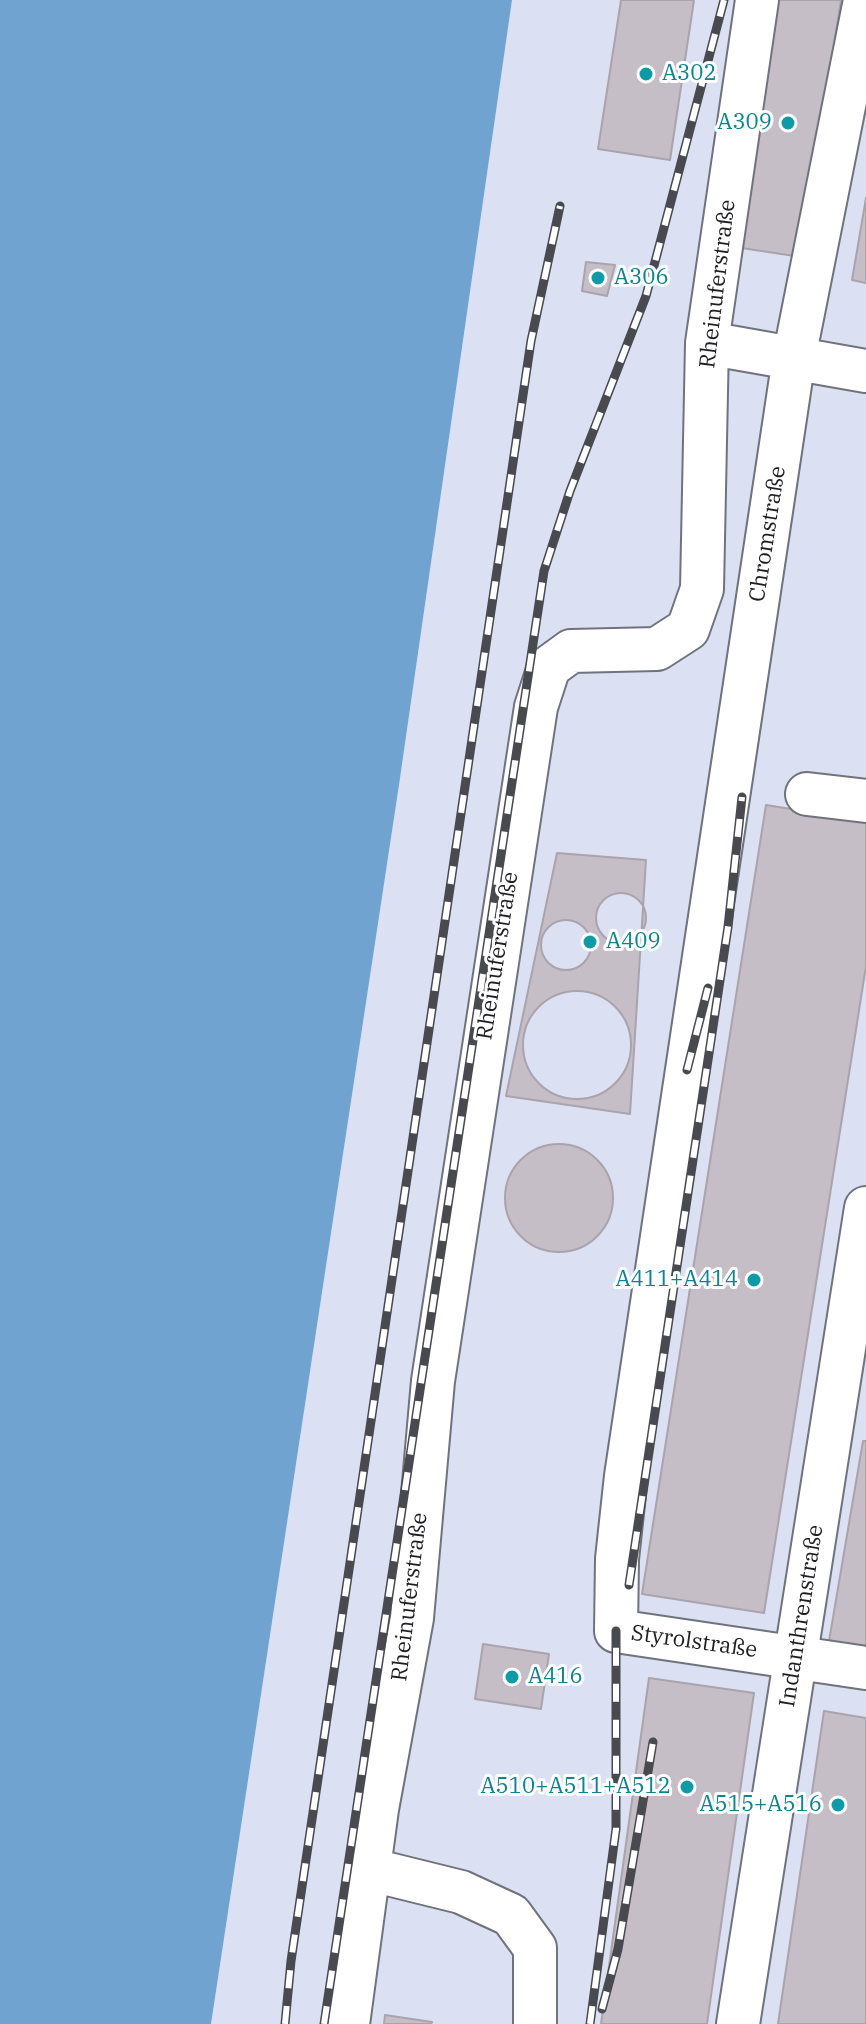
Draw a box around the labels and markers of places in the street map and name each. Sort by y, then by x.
place label: A302 [662,61,717,87]
marker: A302 [637,65,655,83]
place label: A309 [717,110,772,136]
marker: A309 [779,114,797,132]
place label: A306 [614,265,669,291]
marker: A306 [589,269,607,287]
place label: A409 [606,929,661,955]
marker: A409 [581,933,599,951]
place label: A411+A414 [615,1267,738,1293]
marker: A411+A414 [745,1271,763,1289]
place label: A416 [528,1664,583,1690]
marker: A416 [503,1668,521,1686]
place label: A510+A511+A512 [481,1774,671,1800]
marker: A510+A511+A512 [678,1778,696,1796]
place label: A515+A516 [699,1792,822,1818]
marker: A515+A516 [829,1796,847,1814]

